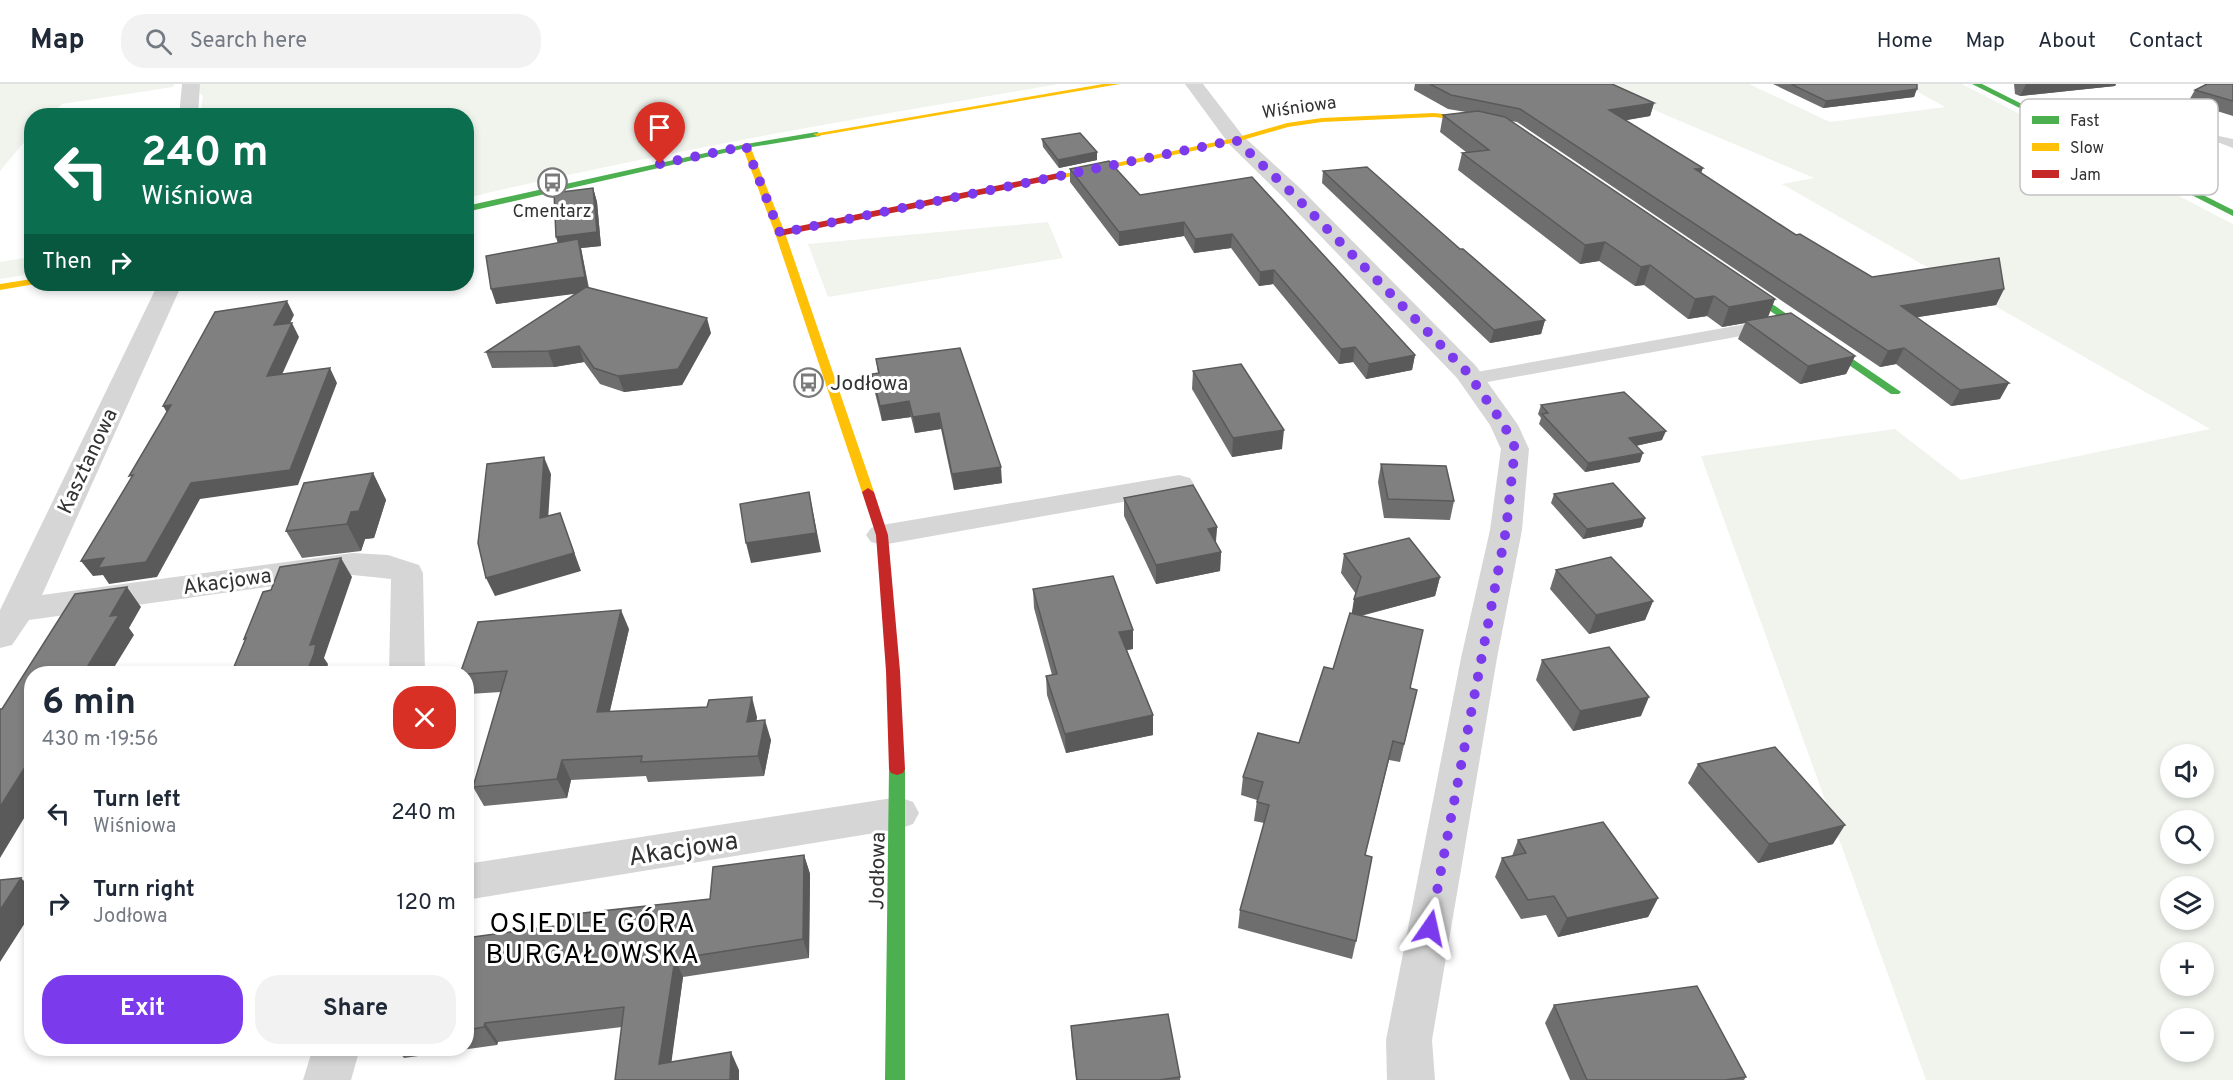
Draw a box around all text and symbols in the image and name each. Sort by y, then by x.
search box [121,14,541,68]
text: Map [30,23,85,59]
icon: search [142,25,175,58]
text: Search here [190,28,307,55]
text: Home [1877,28,1933,55]
text: Map [1966,28,2005,55]
text: About [2038,28,2096,55]
text: Contact [2129,28,2203,55]
street label: Wiśniowa [1261,92,1338,125]
legend [2020,99,2218,195]
pin [634,102,685,164]
icon: arrive [643,111,676,144]
text: Fast [2070,112,2100,132]
text: 240 m [141,128,269,181]
icon: left [42,132,120,210]
text: Slow [2070,139,2104,159]
bus stop icon: Cmentarz [536,166,568,198]
text: Jam [2070,166,2101,186]
text: Wiśniowa [141,180,253,214]
place label: Cmentarz [512,201,592,224]
icon: right [104,246,137,279]
text: Then [42,249,92,276]
bus stop icon: Jodłowa [793,367,825,399]
place label: Jodłowa [830,371,908,398]
street label: Kasztanowa [52,405,125,519]
street label: Akacjowa [181,563,273,602]
text: 6 min [42,681,136,727]
button: close [393,686,456,749]
text: 430 m · 19:56 [42,727,158,753]
map controls [2160,744,2214,1062]
button: sound [2160,744,2214,798]
text: Turn left [93,787,181,814]
icon: left [42,797,75,830]
text: 240 m [391,800,456,827]
button: search [2160,810,2214,864]
text: Wiśniowa [93,814,176,840]
street label: Akacjowa [626,826,741,875]
street label: Jodłowa [864,832,893,910]
button: layers [2160,876,2214,930]
text: Turn right [93,877,195,904]
icon: right [42,887,75,920]
text: 120 m [396,890,456,917]
position arrow [1398,896,1462,960]
text: Jodłowa [93,904,167,930]
district label: OSIEDLE GÓRA BURGAŁOWSKA [486,907,700,973]
button: + [2160,942,2214,996]
button: Exit [42,975,243,1044]
button: Share [255,975,456,1044]
button: − [2160,1008,2214,1062]

